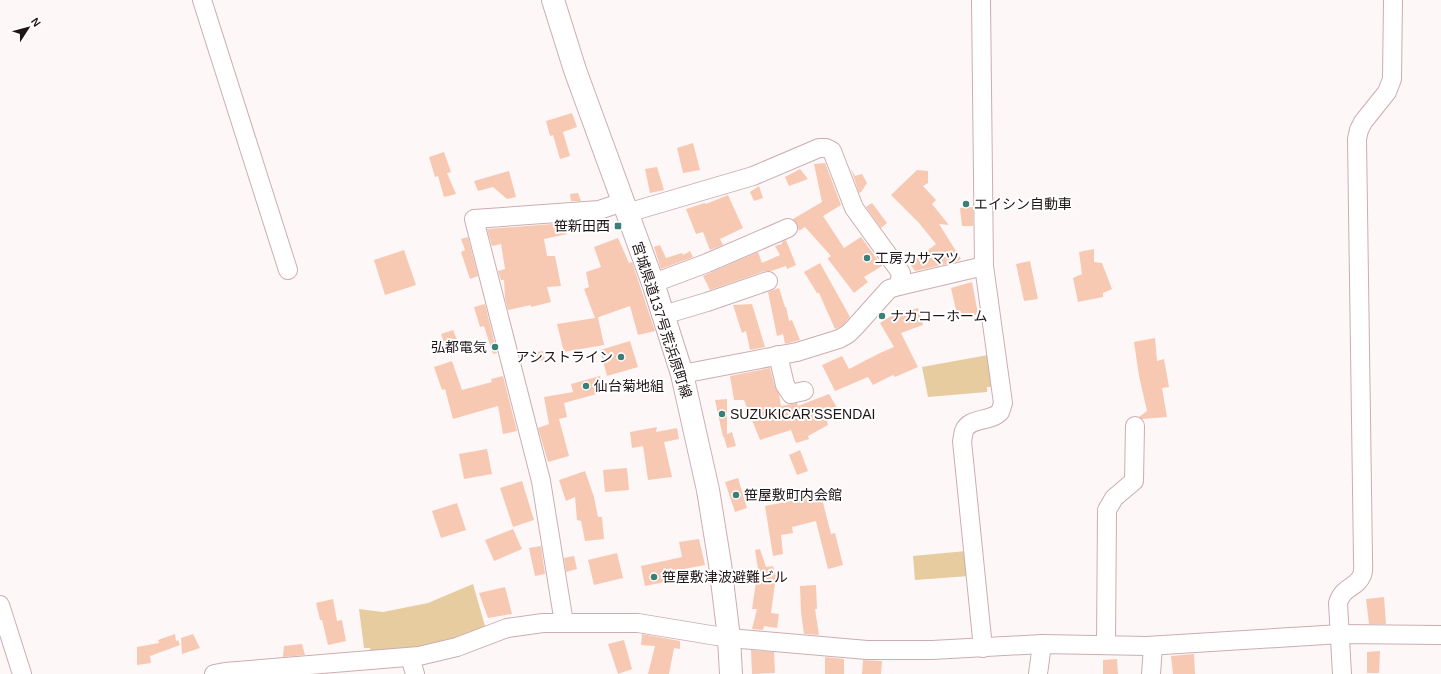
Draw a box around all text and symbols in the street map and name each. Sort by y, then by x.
north arrow [8,8,48,48]
text: N [29,15,43,29]
place label: エイシン自動車 [974,196,1072,212]
marker: エイシン自動車 [961,199,971,209]
place label: 笹新田西 [554,218,610,234]
marker: 笹新田西 [613,221,623,231]
street label: 宮城県道137号荒浜原町線 [629,240,695,400]
place label: 工房カサマツ [875,250,959,266]
marker: 工房カサマツ [862,253,872,263]
place label: ナカコーホーム [890,308,988,324]
marker: ナカコーホーム [877,311,887,321]
place label: 弘都電気 [431,339,487,355]
marker: 弘都電気 [490,342,500,352]
place label: アシストライン [516,349,613,365]
marker: アシストライン [616,352,626,362]
place label: 仙台菊地組 [594,378,664,394]
marker: 仙台菊地組 [581,381,591,391]
place label: SUZUKICAR’SSENDAI [730,406,875,422]
marker: SUZUKICAR’SSENDAI [717,409,727,419]
place label: 笹屋敷町内会館 [744,487,842,503]
marker: 笹屋敷町内会館 [731,490,741,500]
place label: 笹屋敷津波避難ビル [662,569,788,585]
marker: 笹屋敷津波避難ビル [649,572,659,582]

